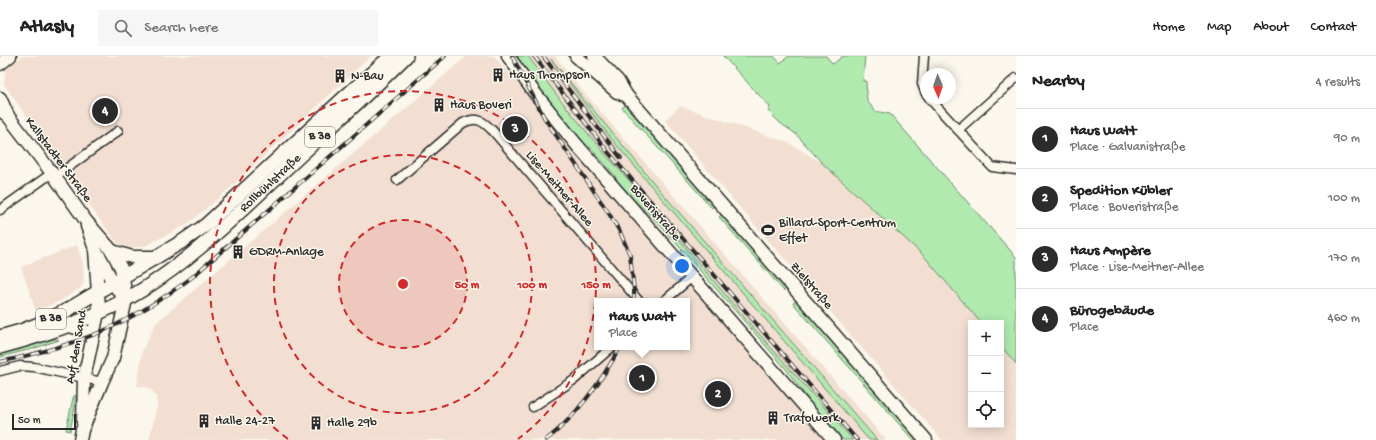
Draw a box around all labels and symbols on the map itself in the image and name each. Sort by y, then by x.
building icon: Haus Thompson [490,67,506,83]
building icon: N-Bau [332,68,348,84]
place label: Haus Thompson [509,68,590,83]
north arrow [920,68,956,104]
place label: N-Bau [351,69,384,84]
pin: 4 [92,96,118,126]
building icon: Haus Boveri [431,97,447,113]
place label: Haus Boveri [450,98,512,113]
pin: 3 [502,114,528,144]
street label: Kallstadter Straße [21,115,95,206]
road number: B 38 [305,127,335,147]
street label: Lise-Meitner-Allee [522,148,596,230]
street label: Rollbühlstraße [237,151,305,216]
street label: Boveristraße [626,181,684,244]
place label: Billard-Sport-Centrum Effet [778,216,896,246]
sports icon: Billard-Sport-Centrum Effet [760,222,776,238]
building icon: GDRM-Anlage [230,244,246,260]
place label: GDRM-Anlage [249,245,324,260]
your location [672,256,692,276]
street label: Zielstraße [787,259,836,313]
centre of rings [396,277,410,291]
text: 50 m [455,279,480,293]
text: 100 m [516,279,547,293]
text: 150 m [580,279,611,293]
street label: Auf dem Sand [63,308,91,385]
road number: B 38 [36,309,66,329]
pin: 1 [629,363,655,393]
pin: 2 [705,379,731,409]
building icon: Trafowerk [765,410,781,426]
place label: Trafowerk [783,411,840,426]
scale bar [12,412,76,431]
building icon: Halle 24-27 [196,413,212,429]
place label: Halle 24-27 [215,414,276,429]
building icon: Halle 29b [308,415,324,431]
place label: Halle 29b [327,416,377,431]

